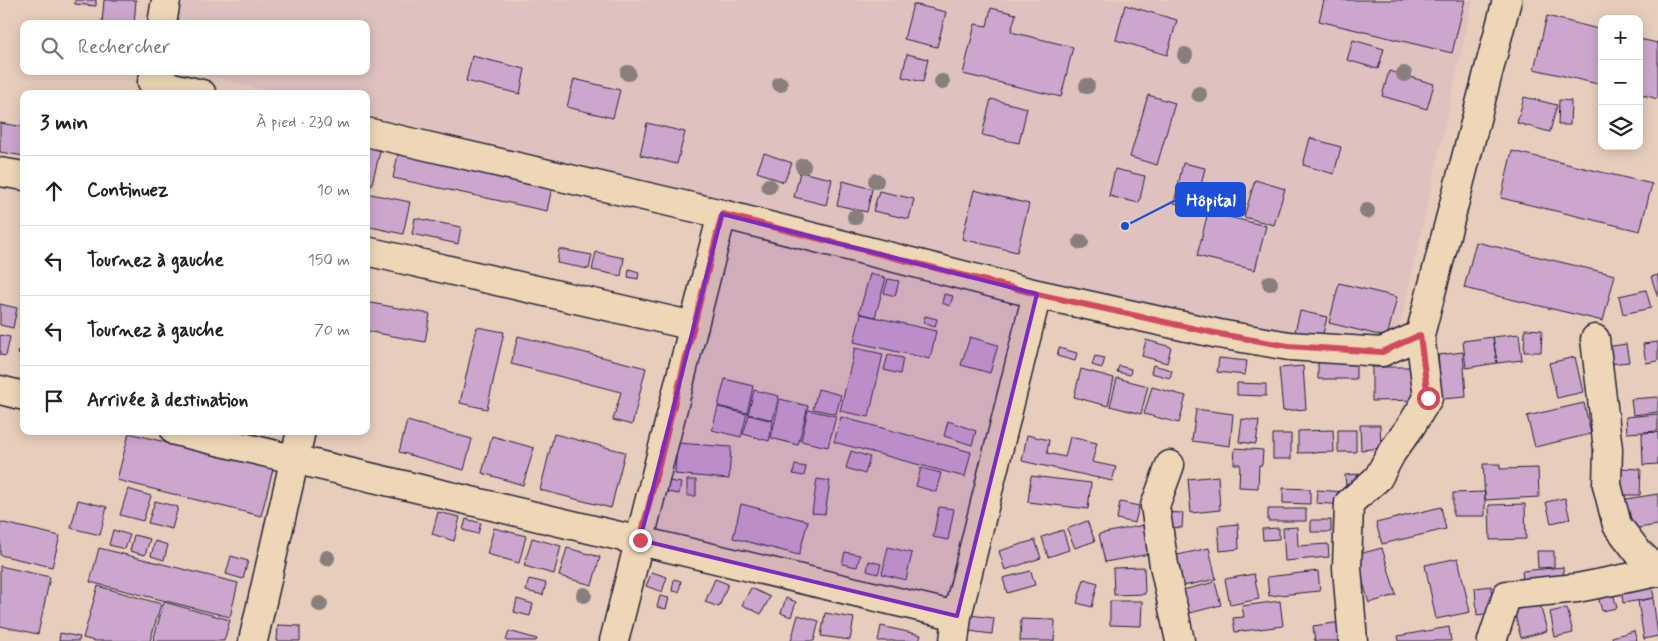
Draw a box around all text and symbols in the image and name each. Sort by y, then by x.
map controls [1598,15,1643,150]
button: + [1598,15,1643,60]
search box [20,20,370,75]
icon: search [38,34,66,62]
text: Rechercher [78,35,170,60]
button: − [1598,60,1643,105]
button: layers [1598,105,1643,150]
text: 3 min [40,109,88,137]
text: À pied · 230 m [256,112,350,133]
icon: ahead [40,177,68,205]
text: Continuez [87,178,168,203]
text: 10 m [317,180,350,201]
callout: Hôpital [1176,183,1245,216]
text: Hôpital [1186,189,1236,213]
icon: left [40,247,68,275]
text: Tournez à gauche [87,248,224,273]
text: 150 m [308,250,350,271]
icon: left [40,317,68,345]
text: Tournez à gauche [87,318,224,343]
text: 70 m [314,320,350,341]
icon: arrive [40,387,68,415]
route start [1417,387,1440,410]
text: Arrivée à destination [87,388,248,413]
route end [629,529,652,552]

